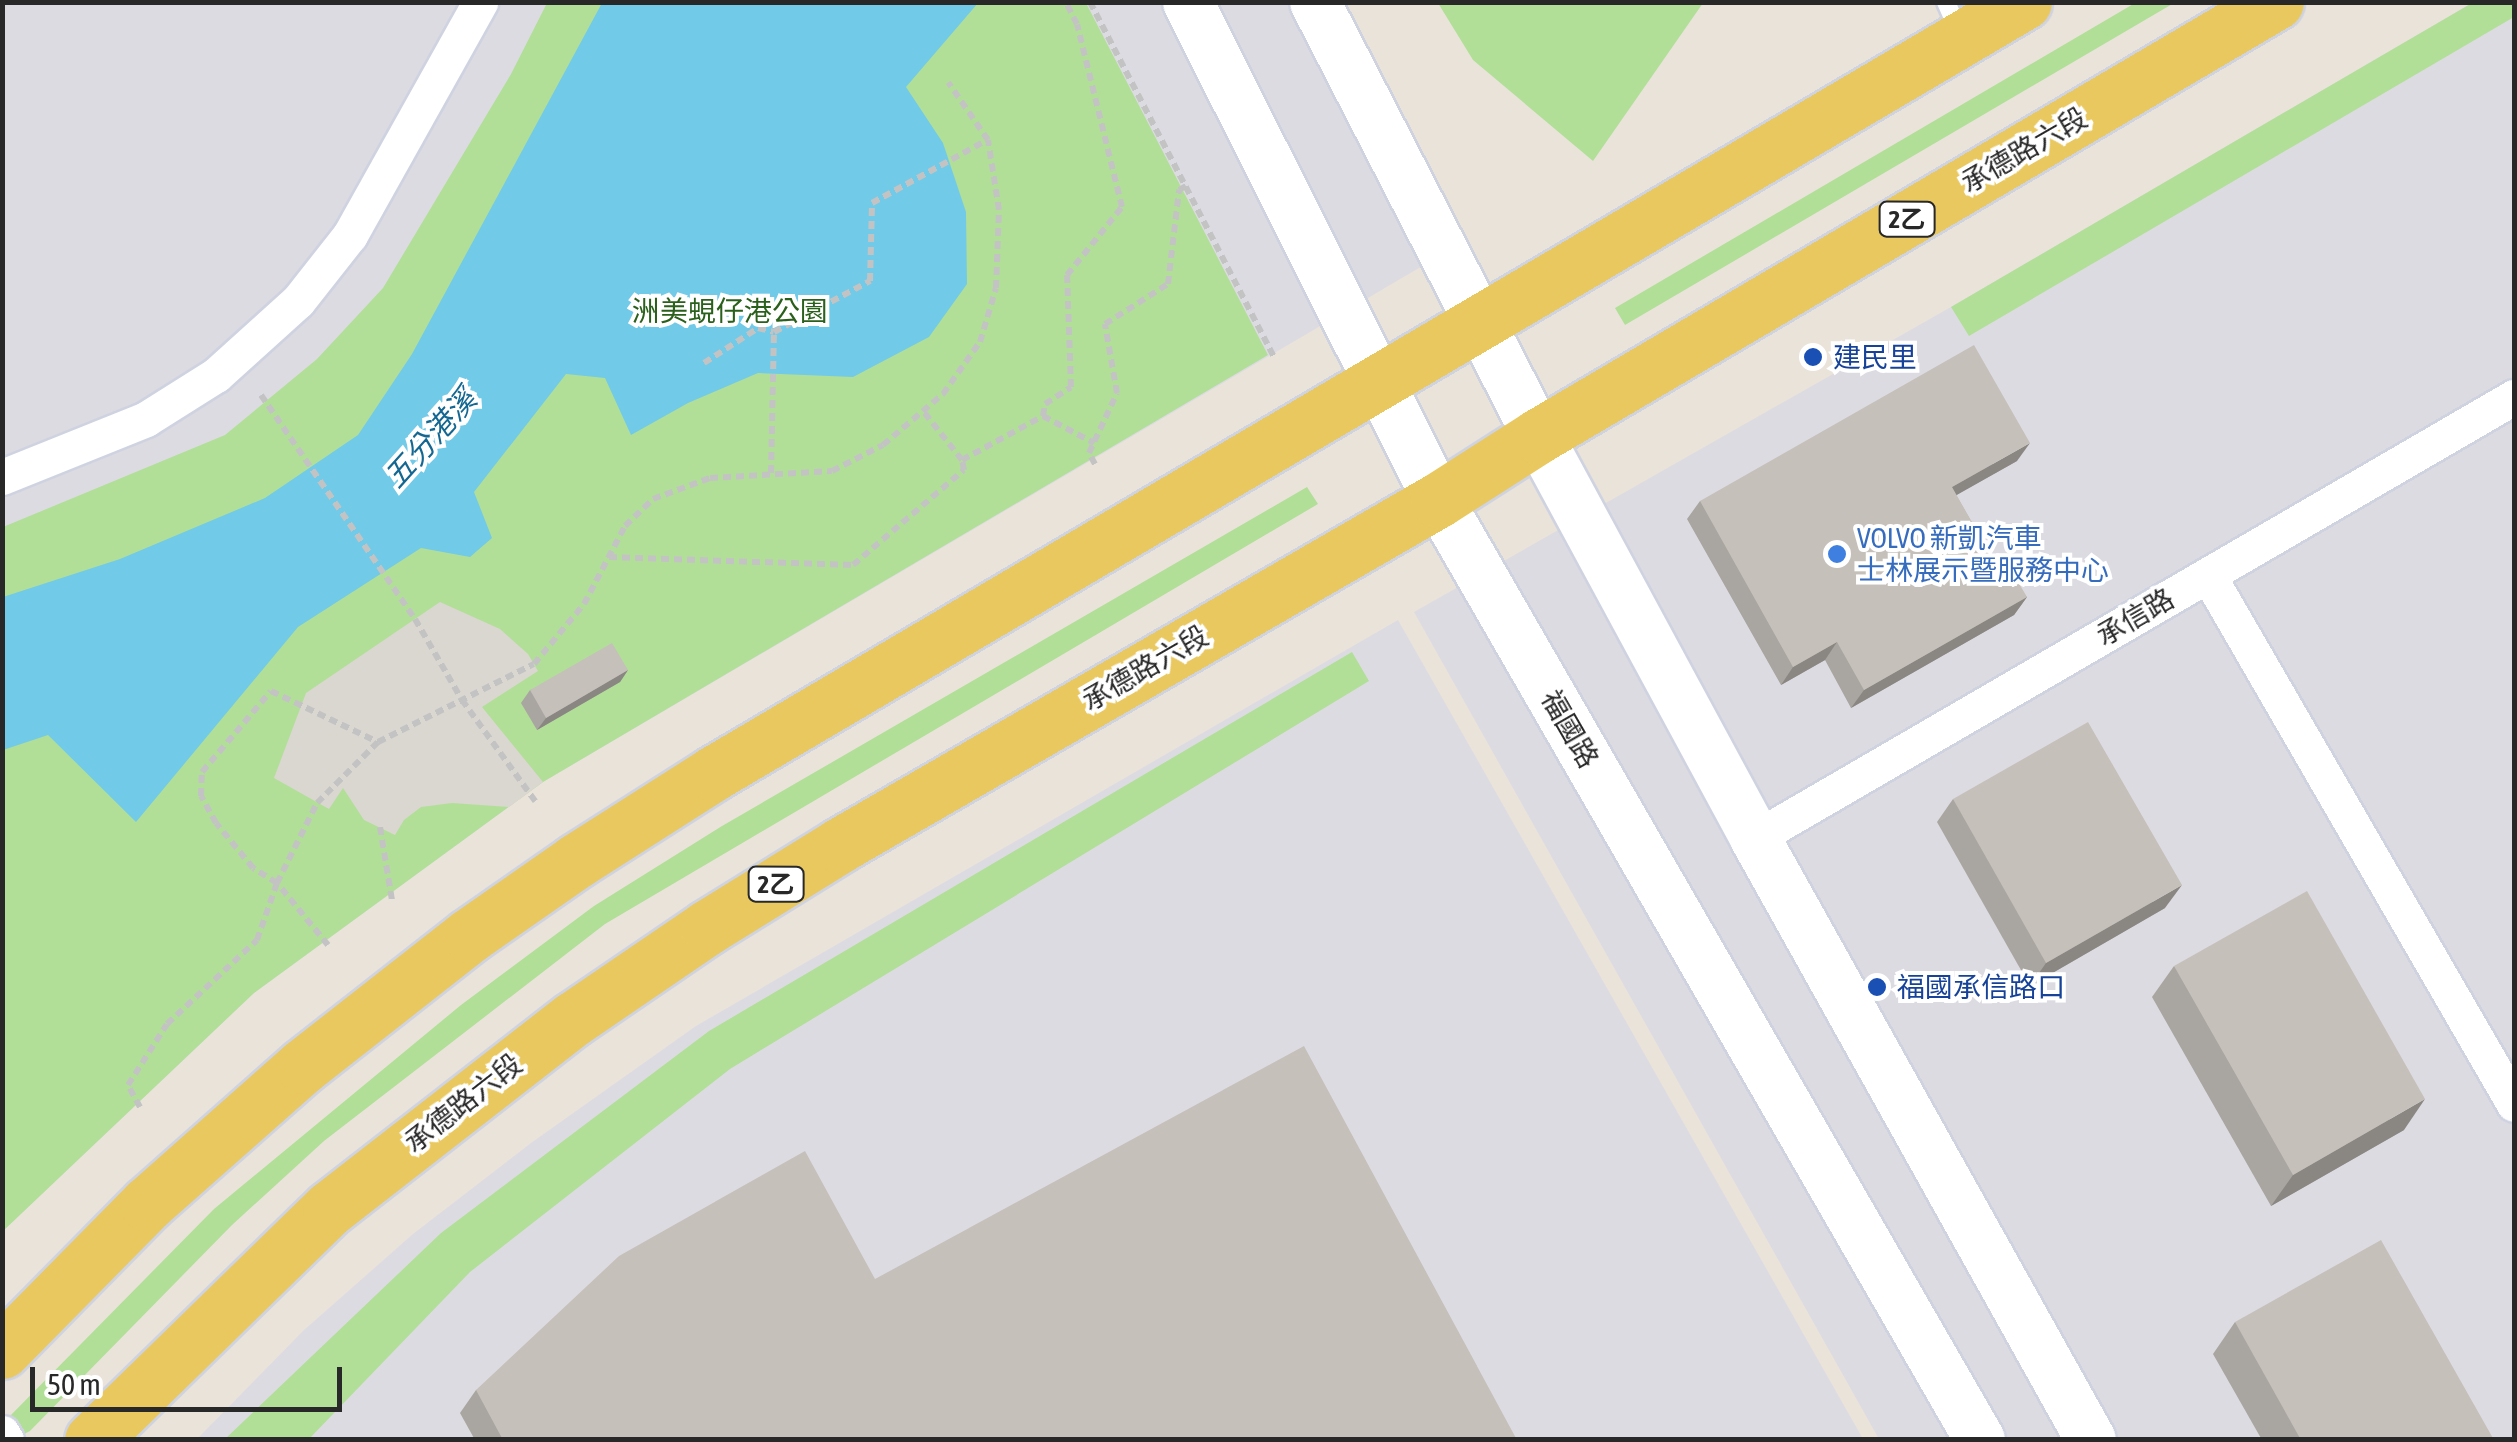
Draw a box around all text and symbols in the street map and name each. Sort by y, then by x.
street label: 承德路六段 [1955,100,2093,200]
road number: 2乙 [1877,199,1937,239]
park label: 洲美蜆仔港公園 [632,294,828,328]
place label: 建民里 [1833,340,1917,374]
marker: 建民里 [1802,346,1824,368]
water label: 五分港溪 [376,381,484,495]
place label: VOLVO 新凱汽車 士林展示暨服務中心 [1857,521,2109,587]
marker: VOLVO 新凱汽車 士林展示暨服務中心 [1826,543,1848,565]
street label: 承信路 [2090,581,2180,653]
street label: 承德路六段 [1076,618,1214,718]
street label: 福國路 [1534,684,1606,774]
road number: 2乙 [746,864,806,904]
place label: 福國承信路口 [1897,970,2065,1004]
marker: 福國承信路口 [1866,976,1888,998]
street label: 承德路六段 [397,1047,529,1159]
scale bar [35,1347,348,1409]
text: 50 m [47,1367,101,1401]

